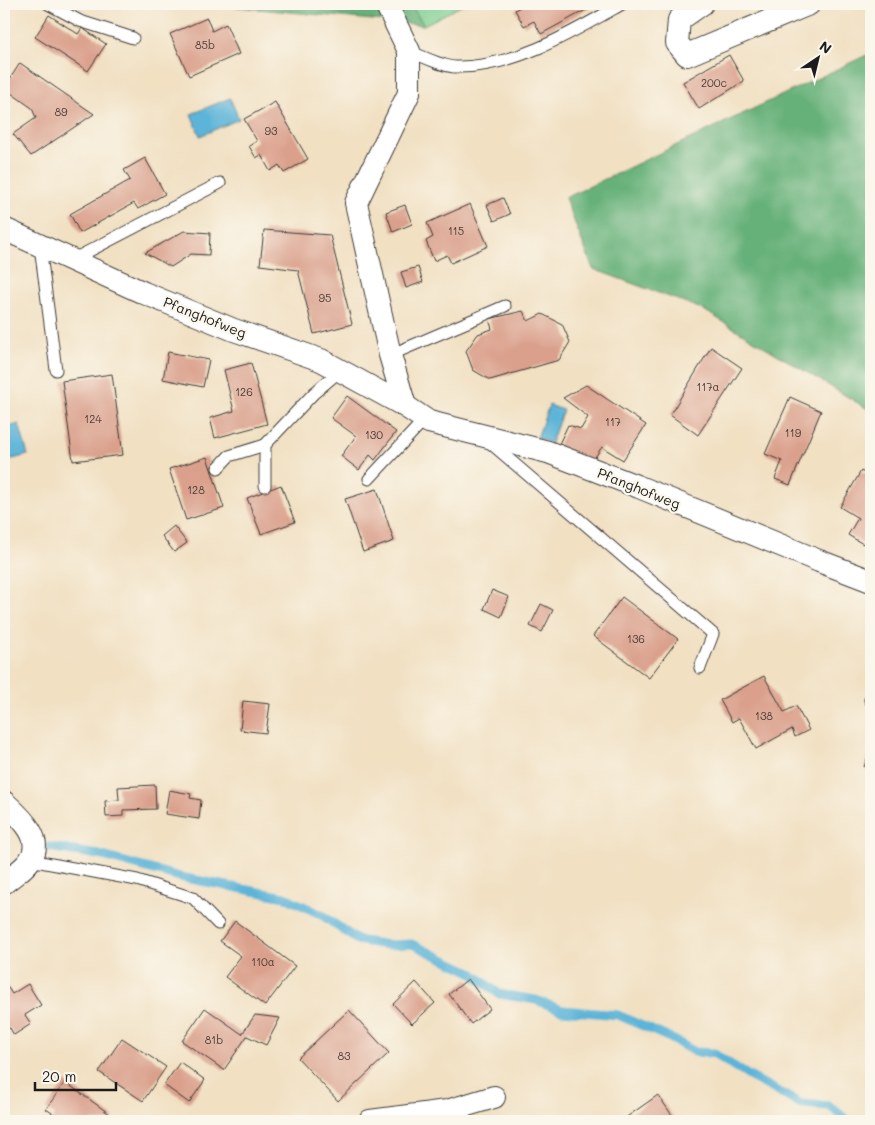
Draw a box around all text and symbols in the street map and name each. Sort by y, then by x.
north arrow [792,32,842,82]
text: N [816,36,836,58]
house number: 85b [195,37,215,52]
house number: 200c [701,75,727,90]
house number: 89 [54,104,68,119]
house number: 93 [265,123,278,138]
house number: 115 [448,223,464,238]
house number: 95 [319,290,331,305]
street label: Pfanghofweg [161,292,249,342]
house number: 117a [697,379,720,394]
house number: 126 [235,384,253,399]
house number: 124 [84,411,102,426]
house number: 117 [605,414,621,429]
house number: 119 [785,425,802,440]
house number: 130 [365,427,383,442]
street label: Pfanghofweg [595,463,683,513]
house number: 128 [187,482,205,497]
house number: 136 [627,631,645,646]
house number: 138 [755,708,773,723]
house number: 110a [251,954,275,969]
house number: 81b [205,1032,223,1047]
house number: 83 [337,1048,351,1063]
scale bar [35,1060,116,1092]
text: 20 m [42,1066,76,1086]

